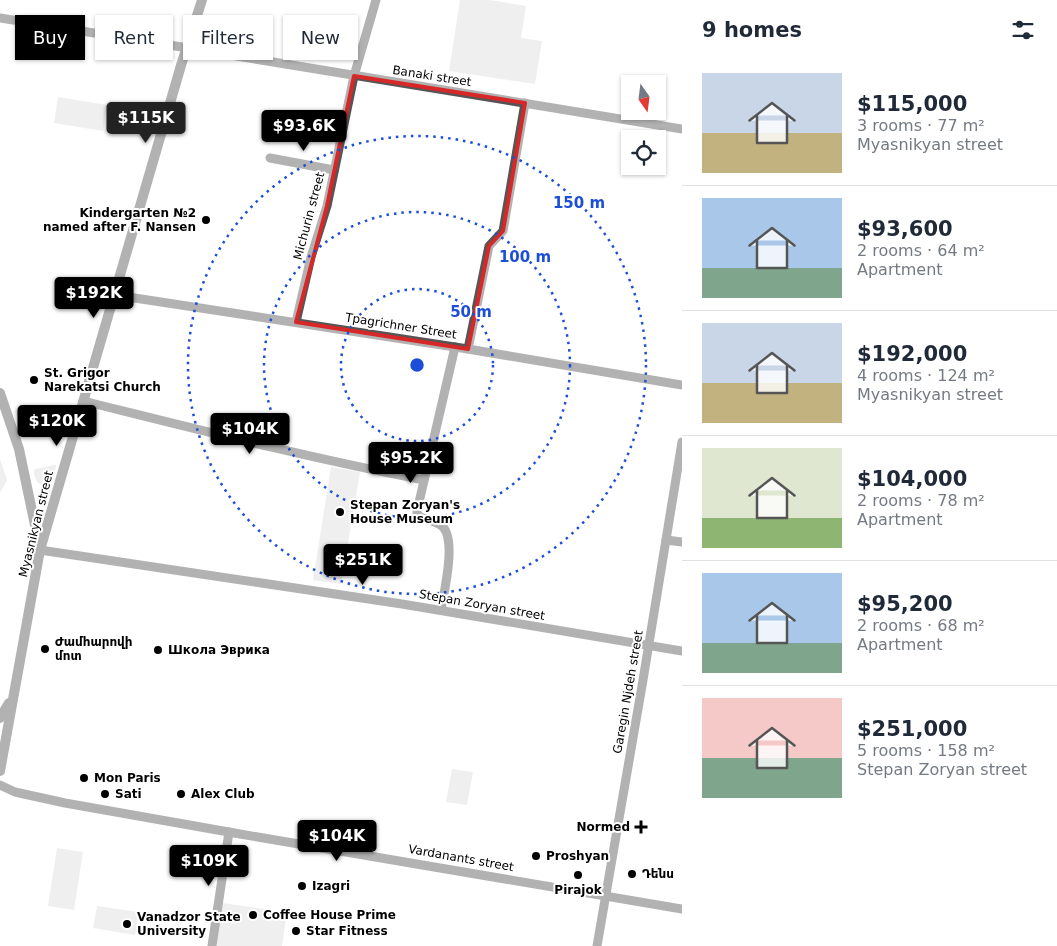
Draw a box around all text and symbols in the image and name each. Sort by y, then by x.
chip: Buy [15,15,85,60]
chip: Rent [95,15,173,60]
chip: Filters [183,15,273,60]
chip: New [283,15,358,60]
icon: filters [1009,16,1037,44]
text: 9 homes [702,18,802,42]
street label: Banaki street [392,63,473,89]
north arrow [621,75,666,120]
map controls [621,75,666,175]
text: $115,000 [857,92,967,116]
icon: home [742,93,802,153]
pin: $115K [111,102,181,144]
text: $115K [118,108,174,127]
pin: $93.6K [263,110,345,152]
text: $93.6K [272,116,336,135]
text: 3 rooms · 77 m² [857,116,985,135]
button: locate [621,130,666,175]
text: Myasnikyan street [857,135,1003,154]
street label: Michurin street [291,170,328,261]
text: 150 m [553,194,605,212]
place label: Kindergarten №2 named after F. Nansen [43,206,196,234]
marker: Kindergarten №2 named after F. Nansen [200,214,212,226]
text: $93,600 [857,217,953,241]
icon: home [742,218,802,278]
text: 2 rooms · 64 m² [857,241,985,260]
text: 100 m [499,248,551,266]
text: Apartment [857,260,943,279]
pin: $192K [59,276,129,319]
text: $192K [66,283,122,302]
text: 50 m [450,303,492,321]
street label: Tpagrichner Street [343,310,458,342]
text: $192,000 [857,342,967,366]
icon: home [742,343,802,403]
centre of rings [408,356,426,374]
place label: St. Grigor Narekatsi Church [44,366,161,394]
text: 4 rooms · 124 m² [857,366,995,385]
marker: St. Grigor Narekatsi Church [28,374,40,386]
text: Myasnikyan street [857,385,1003,404]
pin: $120K [22,404,92,447]
text: $120K [29,411,85,430]
pin: $104K [215,412,285,455]
text: $104K [222,419,278,438]
pin: $95.2K [370,442,452,484]
text: $95.2K [379,448,443,467]
text: $104,000 [857,467,967,491]
icon: home [742,468,802,528]
street label: Myasnikyan street [16,469,56,579]
text: 2 rooms · 78 m² [857,491,985,510]
place label: Stepan Zoryan's House Museum [350,498,460,526]
marker: Stepan Zoryan's House Museum [334,506,346,518]
text: Apartment [857,510,943,529]
pin: $251K [328,544,398,586]
text: $251K [335,550,391,569]
street label: Stepan Zoryan street [418,587,546,623]
text: $95,200 [857,592,953,616]
icon: home [742,593,802,653]
text: 2 rooms · 68 m² [857,616,985,635]
street label: Garegin Njdeh street [610,629,646,755]
place label: Ժամհարովի մոտ [55,635,133,663]
text: Apartment [857,635,943,654]
marker: Ժամհարովի մոտ [39,643,51,655]
place label: Школа Эврика [168,643,270,657]
marker: Школа Эврика [152,644,164,656]
text: $251,000 [857,717,967,741]
icon: home [742,718,802,778]
text: 5 rooms · 158 m² [857,741,995,760]
text: Stepan Zoryan street [857,760,1027,779]
place label: Mon Paris [94,771,161,785]
marker: Mon Paris [78,772,90,784]
place label: Sati [115,787,142,801]
place label: Alex Club [191,787,255,801]
marker: Sati [99,788,111,800]
marker: Alex Club [175,788,187,800]
pin: $104K [302,820,372,862]
place label: Normed [577,820,630,834]
marker: Normed [634,820,648,834]
text: $104K [309,826,365,845]
street label: Vardanants street [407,842,515,874]
pin: $109K [174,844,244,887]
place label: Proshyan [546,849,609,863]
marker: Proshyan [530,850,542,862]
text: $109K [181,851,237,870]
place label: Դենս [642,867,674,881]
marker: Դենս [626,868,638,880]
marker: Pirajok [572,869,584,881]
place label: Izagri [312,879,350,893]
marker: Izagri [296,880,308,892]
place label: Pirajok [554,883,603,897]
place label: Coffee House Prime [263,908,396,922]
marker: Coffee House Prime [247,909,259,921]
place label: Vanadzor State University [137,910,241,938]
marker: Vanadzor State University [121,918,133,930]
place label: Star Fitness [306,924,388,938]
marker: Star Fitness [290,925,302,937]

